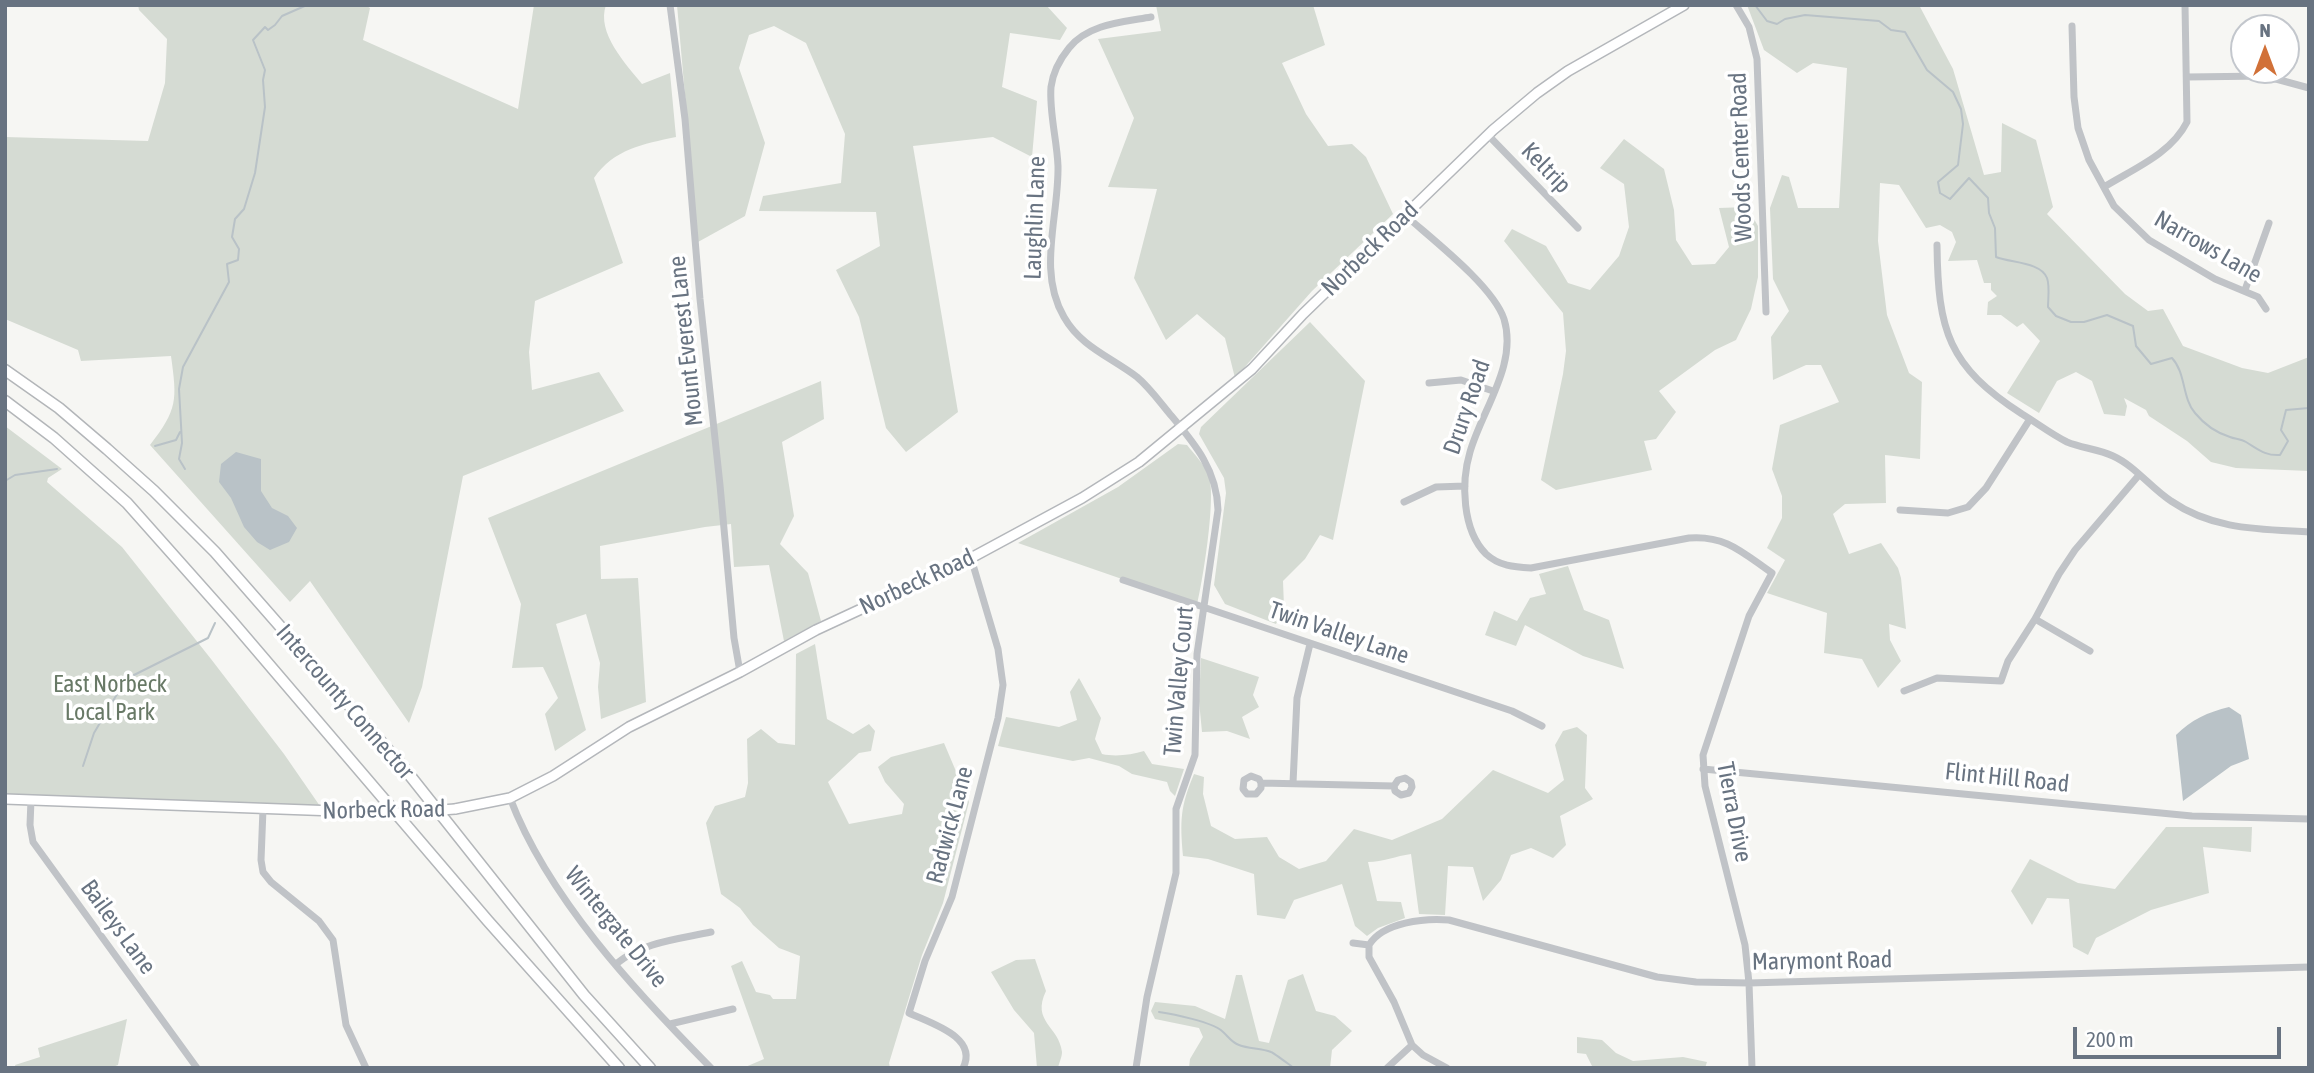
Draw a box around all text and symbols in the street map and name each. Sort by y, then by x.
north arrow [2230,14,2300,84]
text: N [2259,19,2271,41]
street label: Woods Center Road [1724,72,1758,242]
street label: Keltrip [1515,137,1577,199]
street label: Laughlin Lane [1018,156,1052,280]
street label: Norbeck Road [1316,196,1424,302]
street label: Narrows Lane [2149,205,2267,289]
street label: Mount Everest Lane [663,254,709,428]
street label: Drury Road [1437,356,1497,458]
street label: Norbeck Road [855,543,979,621]
street label: Twin Valley Lane [1265,596,1413,670]
street label: Twin Valley Court [1158,605,1200,757]
street label: Intercounty Connector [270,619,420,785]
park label: East Norbeck Local Park [53,670,167,726]
street label: Flint Hill Road [1943,757,2071,799]
street label: Tierra Drive [1710,760,1758,864]
street label: Radwick Lane [921,763,979,887]
street label: Norbeck Road [322,795,446,825]
street label: Wintergate Drive [559,861,673,993]
street label: Baileys Lane [74,874,162,980]
street label: Marymont Road [1752,945,1892,977]
scale bar [2076,1014,2284,1058]
text: 200 m [2086,1027,2134,1051]

